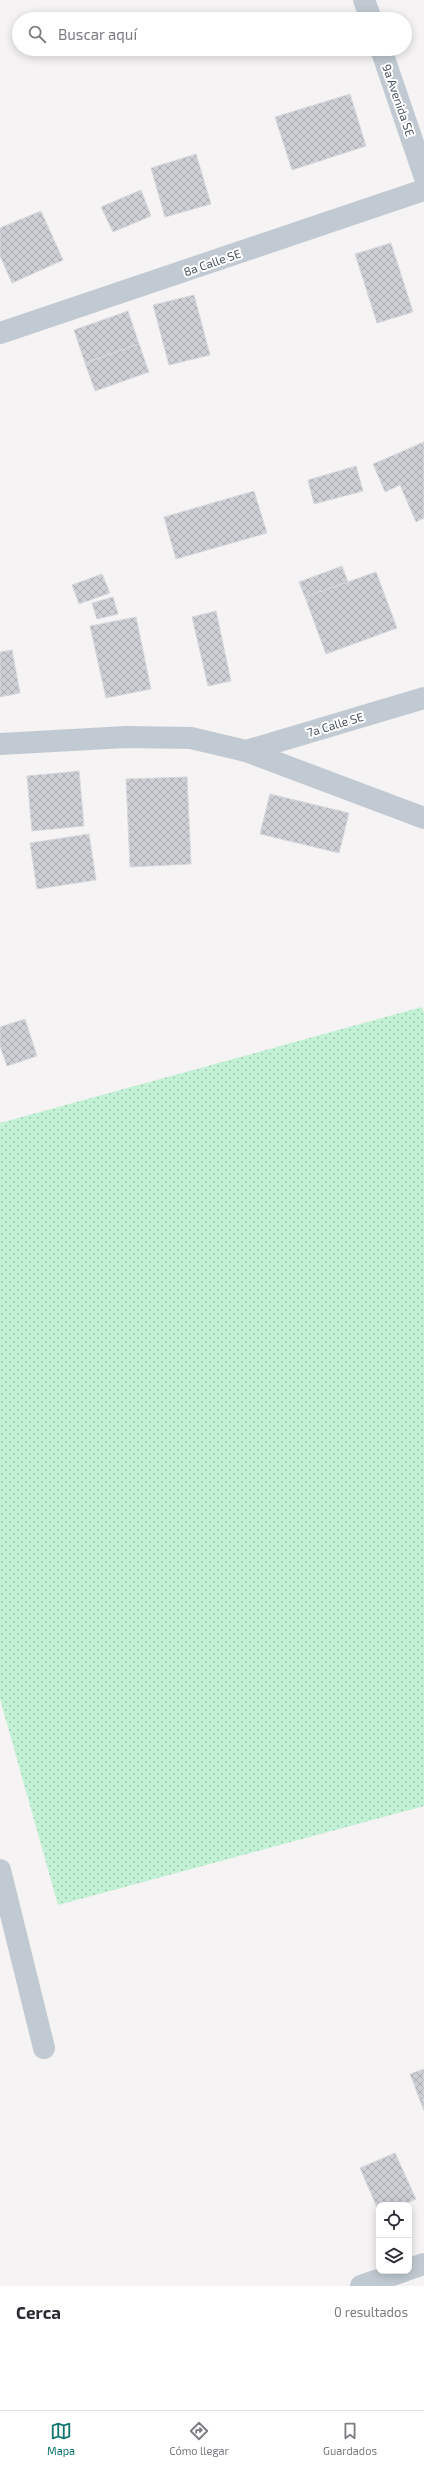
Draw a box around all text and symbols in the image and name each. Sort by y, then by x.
search box [12,12,412,56]
icon: search [26,23,48,45]
text: Buscar aquí [58,25,137,43]
street label: 9a Avenida SE [380,62,418,138]
street label: 8a Calle SE [182,246,243,278]
street label: 7a Calle SE [305,709,365,739]
map controls [376,2202,412,2274]
button: locate [376,2202,412,2238]
button: layers [376,2238,412,2274]
text: Cerca [16,2302,61,2322]
text: 0 resultados [334,2304,408,2320]
tab: Mapa [47,2420,75,2457]
tab: Cómo llegar [169,2420,229,2457]
tab: Guardados [323,2420,377,2457]

